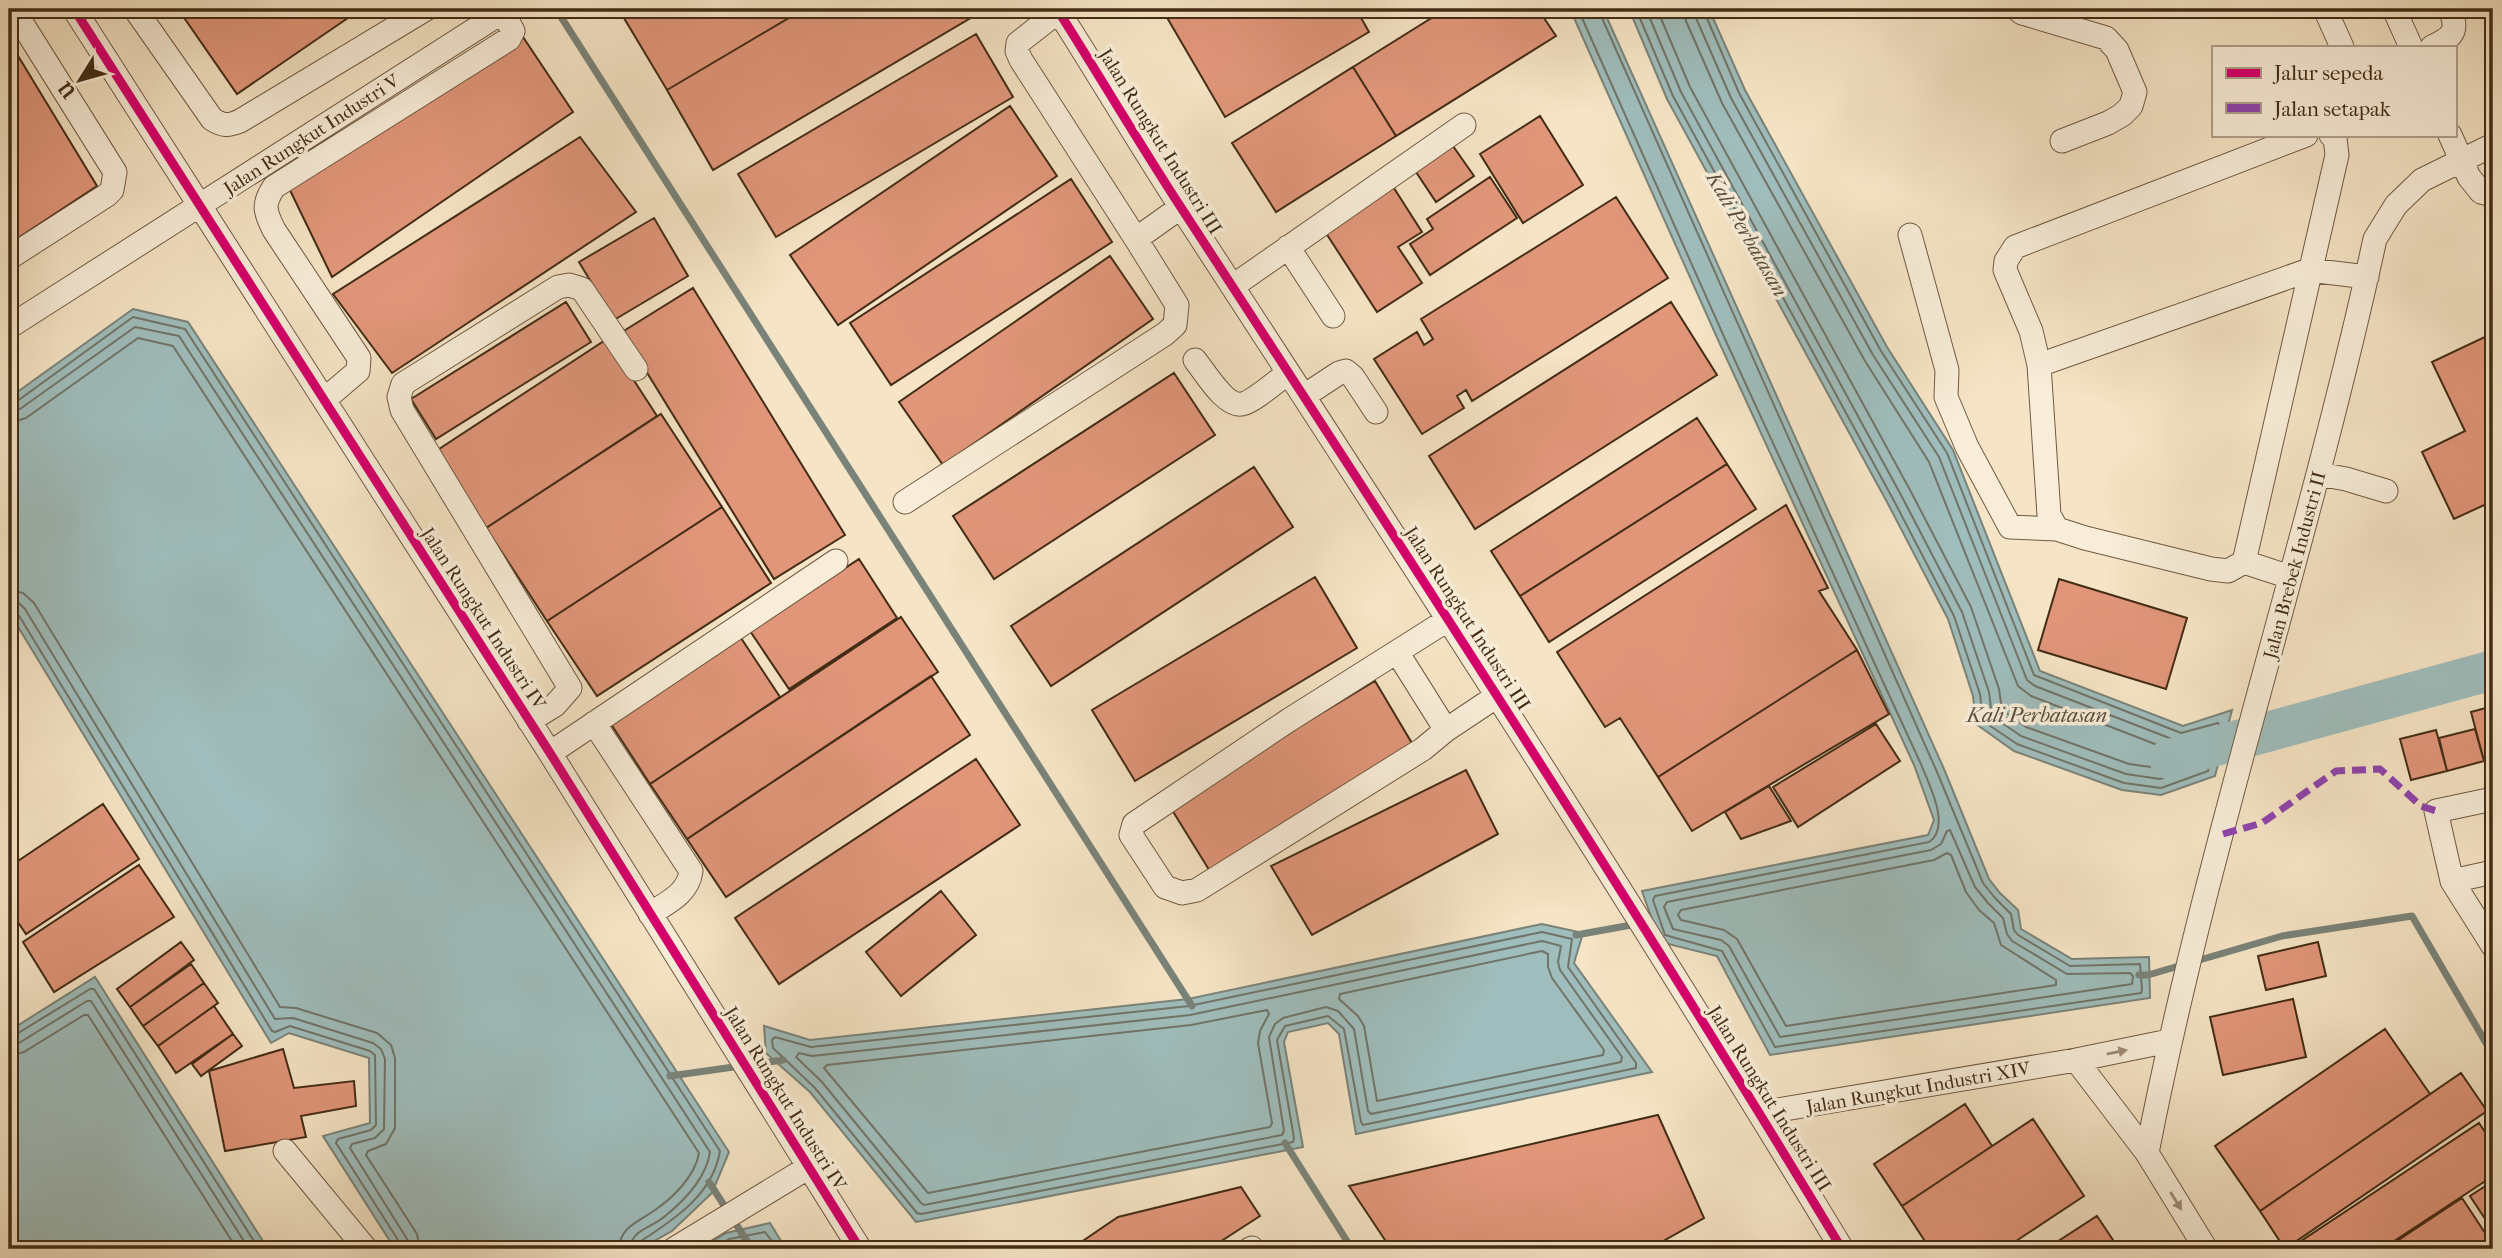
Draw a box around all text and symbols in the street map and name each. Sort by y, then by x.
street label: Jalan Rungkut Industri III [1093,43,1226,238]
north arrow [46,46,116,116]
legend [2212,46,2456,136]
text: Jalur sepeda [2272,61,2383,85]
street label: Jalan Rungkut Industri V [218,70,404,201]
text: U [54,77,81,103]
text: Jalan setapak [2272,97,2391,121]
water label: Kali Perbatasan [1700,165,1793,301]
street label: Jalan Brebek Industri II [2259,469,2331,663]
street label: Jalan Rungkut Industri III [1398,521,1535,715]
street label: Jalan Rungkut Industri IV [415,522,550,714]
water label: Kali Perbatasan [1965,703,2108,727]
street label: Jalan Rungkut Industri III [1702,1000,1835,1195]
street label: Jalan Rungkut Industri IV [719,1001,851,1195]
one-way arrow [2106,1046,2128,1057]
street label: Jalan Rungkut Industri XIV [1803,1057,2032,1119]
one-way arrow [2170,1191,2183,1211]

